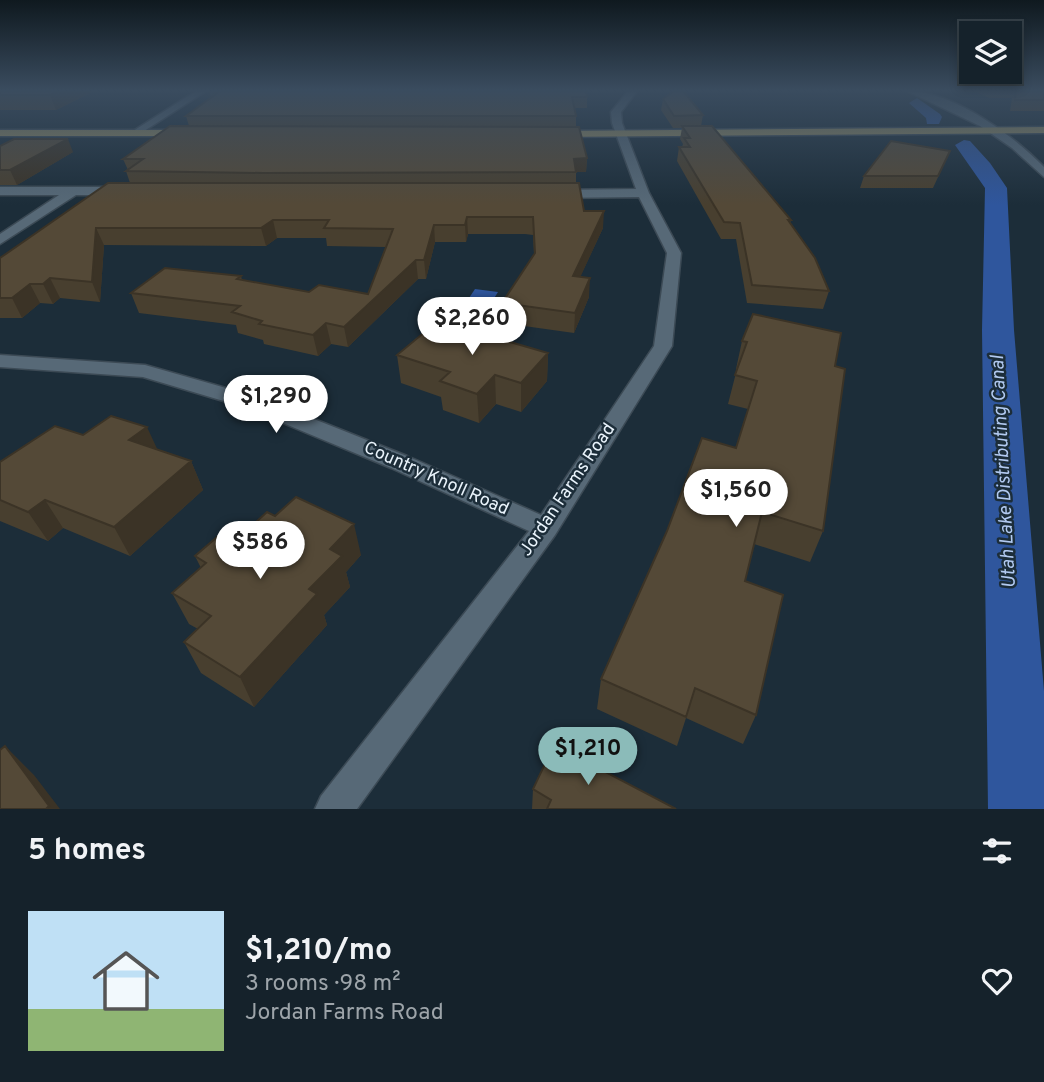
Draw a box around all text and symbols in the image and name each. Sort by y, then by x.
map controls [959,21,1022,84]
button: layers [959,21,1022,84]
pin: $2,260 [415,298,529,357]
text: $2,260 [434,305,511,334]
water label: Utah Lake Distributing Canal [986,354,1022,589]
pin: $1,290 [219,376,333,435]
text: $1,290 [240,383,312,412]
street label: Jordan Farms Road [515,419,621,561]
street label: Country Knoll Road [360,437,512,521]
pin: $1,560 [679,470,793,529]
text: $1,560 [700,477,772,506]
pin: $586 [219,522,301,581]
text: $586 [232,529,288,558]
pin: $1,210 [531,728,645,787]
text: $1,210 [554,735,622,764]
icon: filters [978,832,1016,870]
text: 5 homes [28,833,146,870]
text: $1,210/mo [245,933,392,970]
icon: home [84,939,168,1023]
icon: heart [978,962,1016,1000]
text: 3 rooms · 98 m² [245,970,401,999]
text: Jordan Farms Road [245,999,444,1028]

